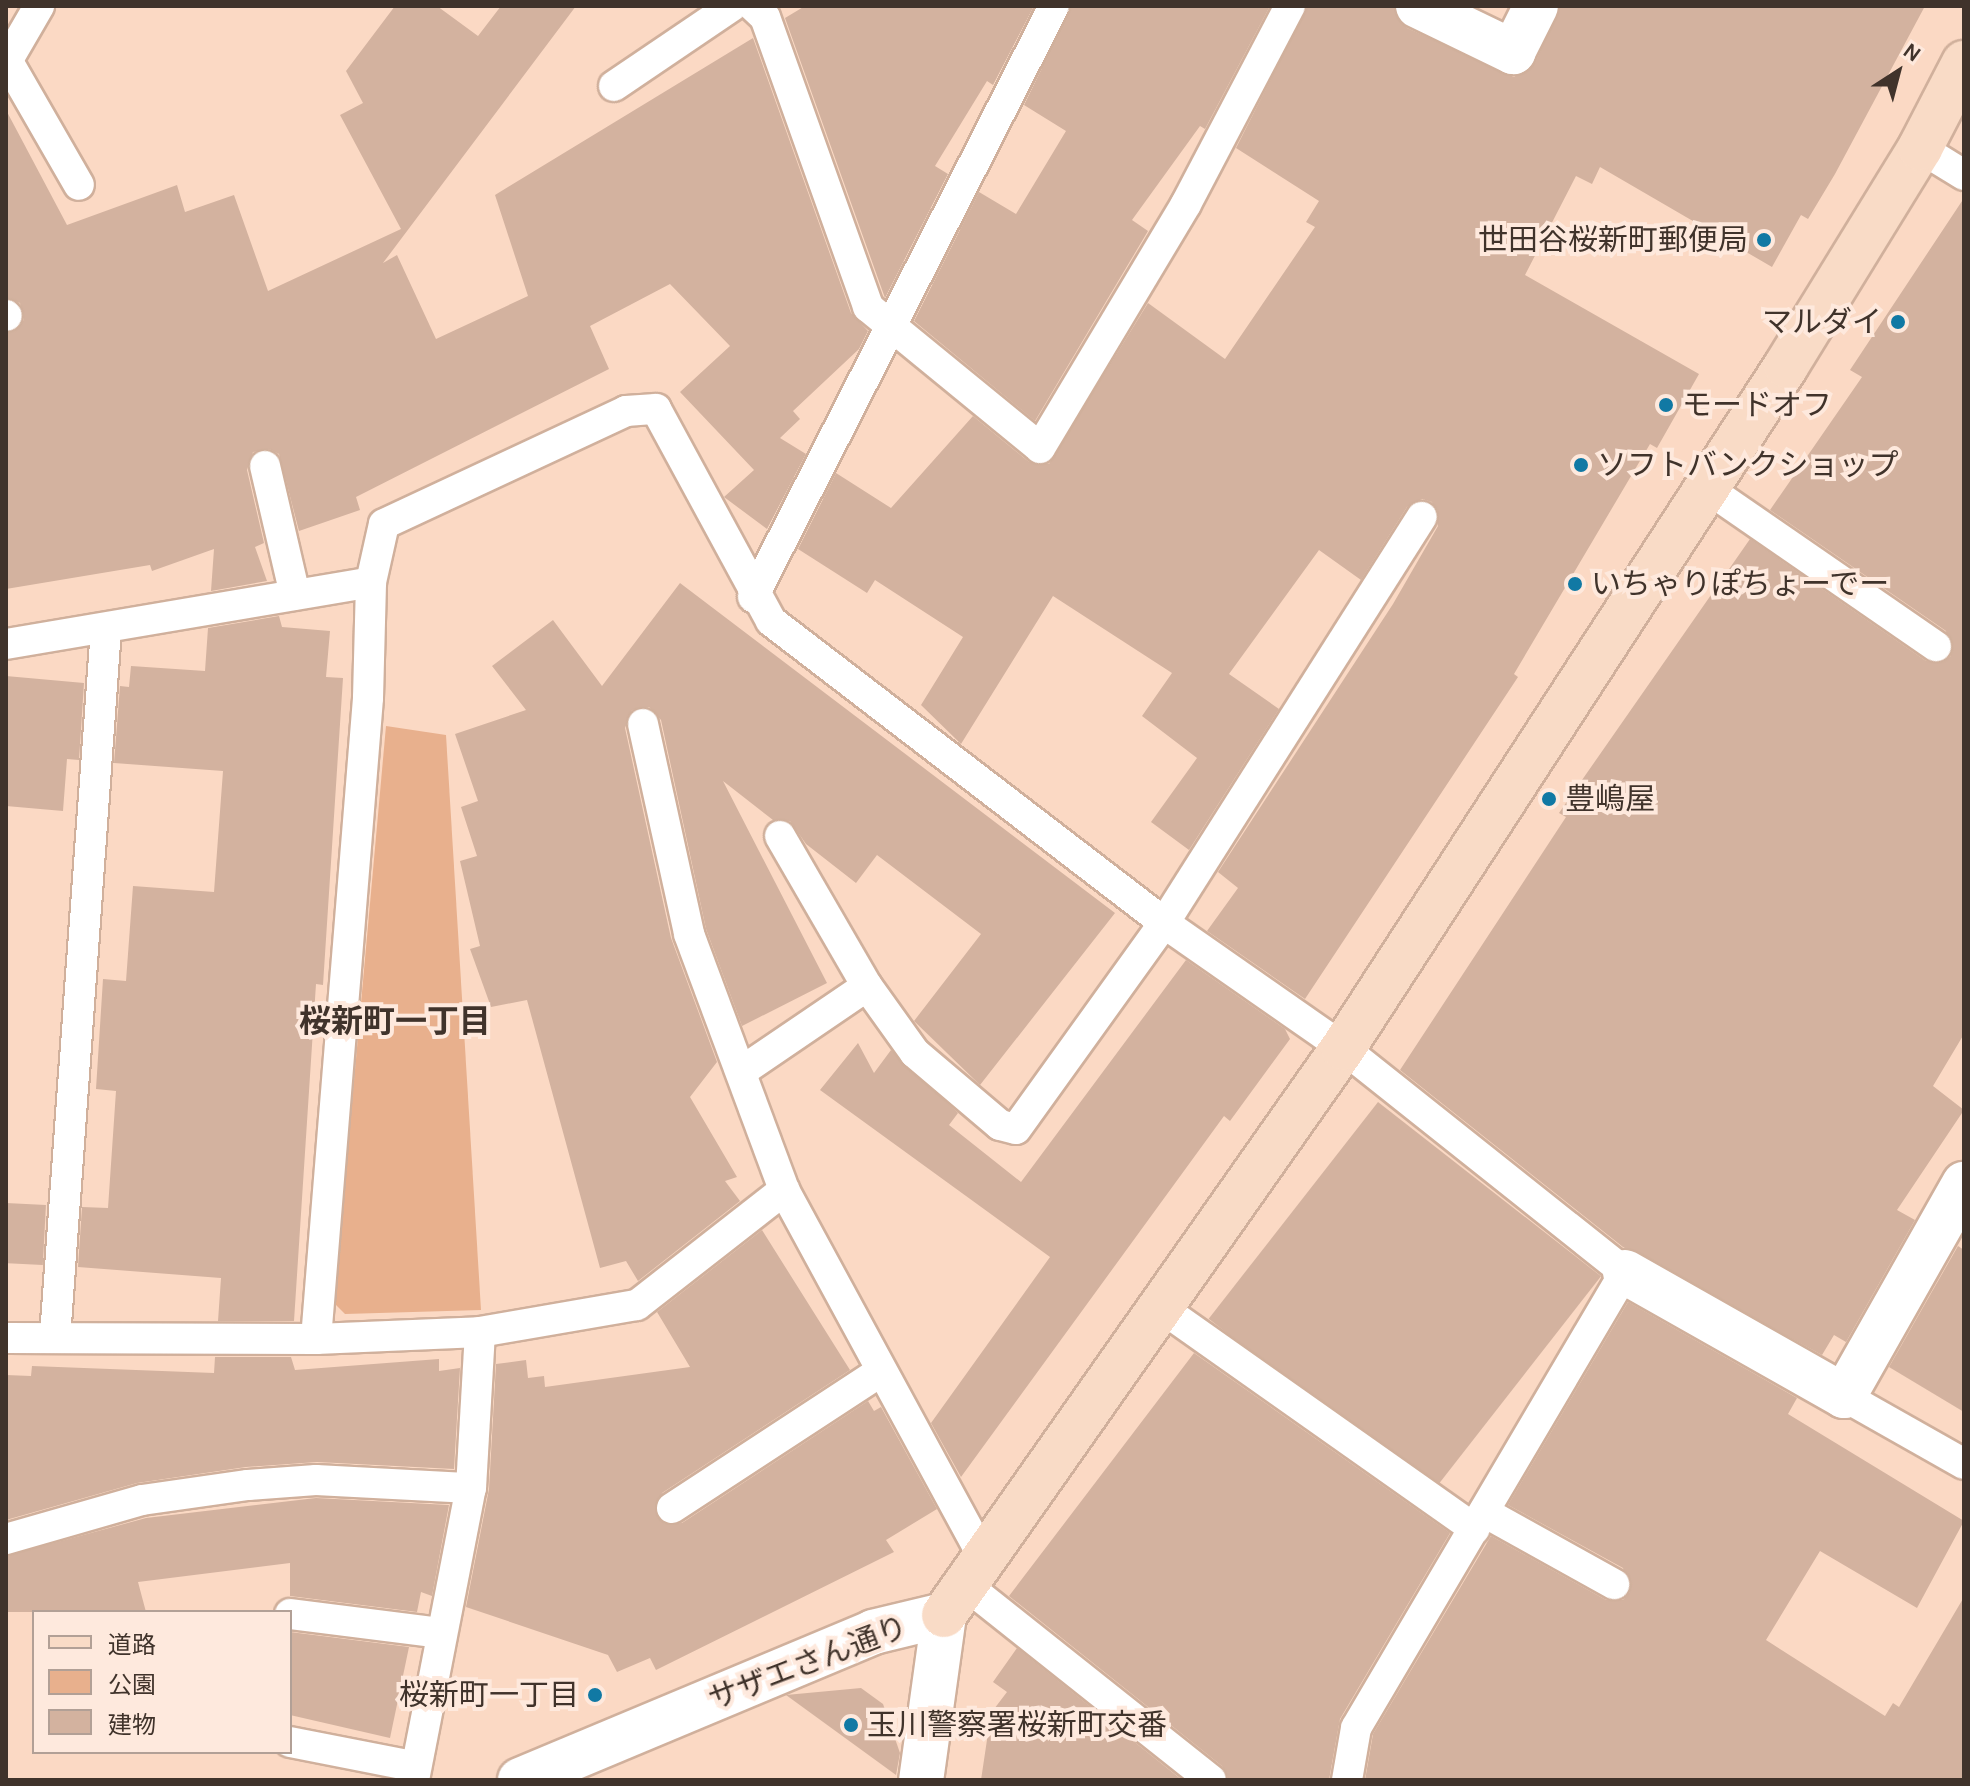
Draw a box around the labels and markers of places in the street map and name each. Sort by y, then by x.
place label: 世田谷桜新町郵便局 [1478,222,1748,258]
marker: 世田谷桜新町郵便局 [1755,231,1773,249]
place label: マルダイ [1762,304,1882,340]
marker: マルダイ [1889,313,1907,331]
place label: モードオフ [1682,387,1832,423]
marker: モードオフ [1657,396,1675,414]
place label: ソフトバンクショップ [1597,447,1897,483]
marker: ソフトバンクショップ [1572,456,1590,474]
place label: いちゃりぽちょーでー [1591,566,1891,602]
marker: いちゃりぽちょーでー [1566,575,1584,593]
place label: 豊嶋屋 [1565,781,1655,817]
marker: 豊嶋屋 [1540,790,1558,808]
place label: 桜新町一丁目 [399,1677,579,1713]
marker: 桜新町一丁目 [586,1686,604,1704]
place label: 玉川警察署桜新町交番 [867,1707,1167,1743]
marker: 玉川警察署桜新町交番 [842,1716,860,1734]

